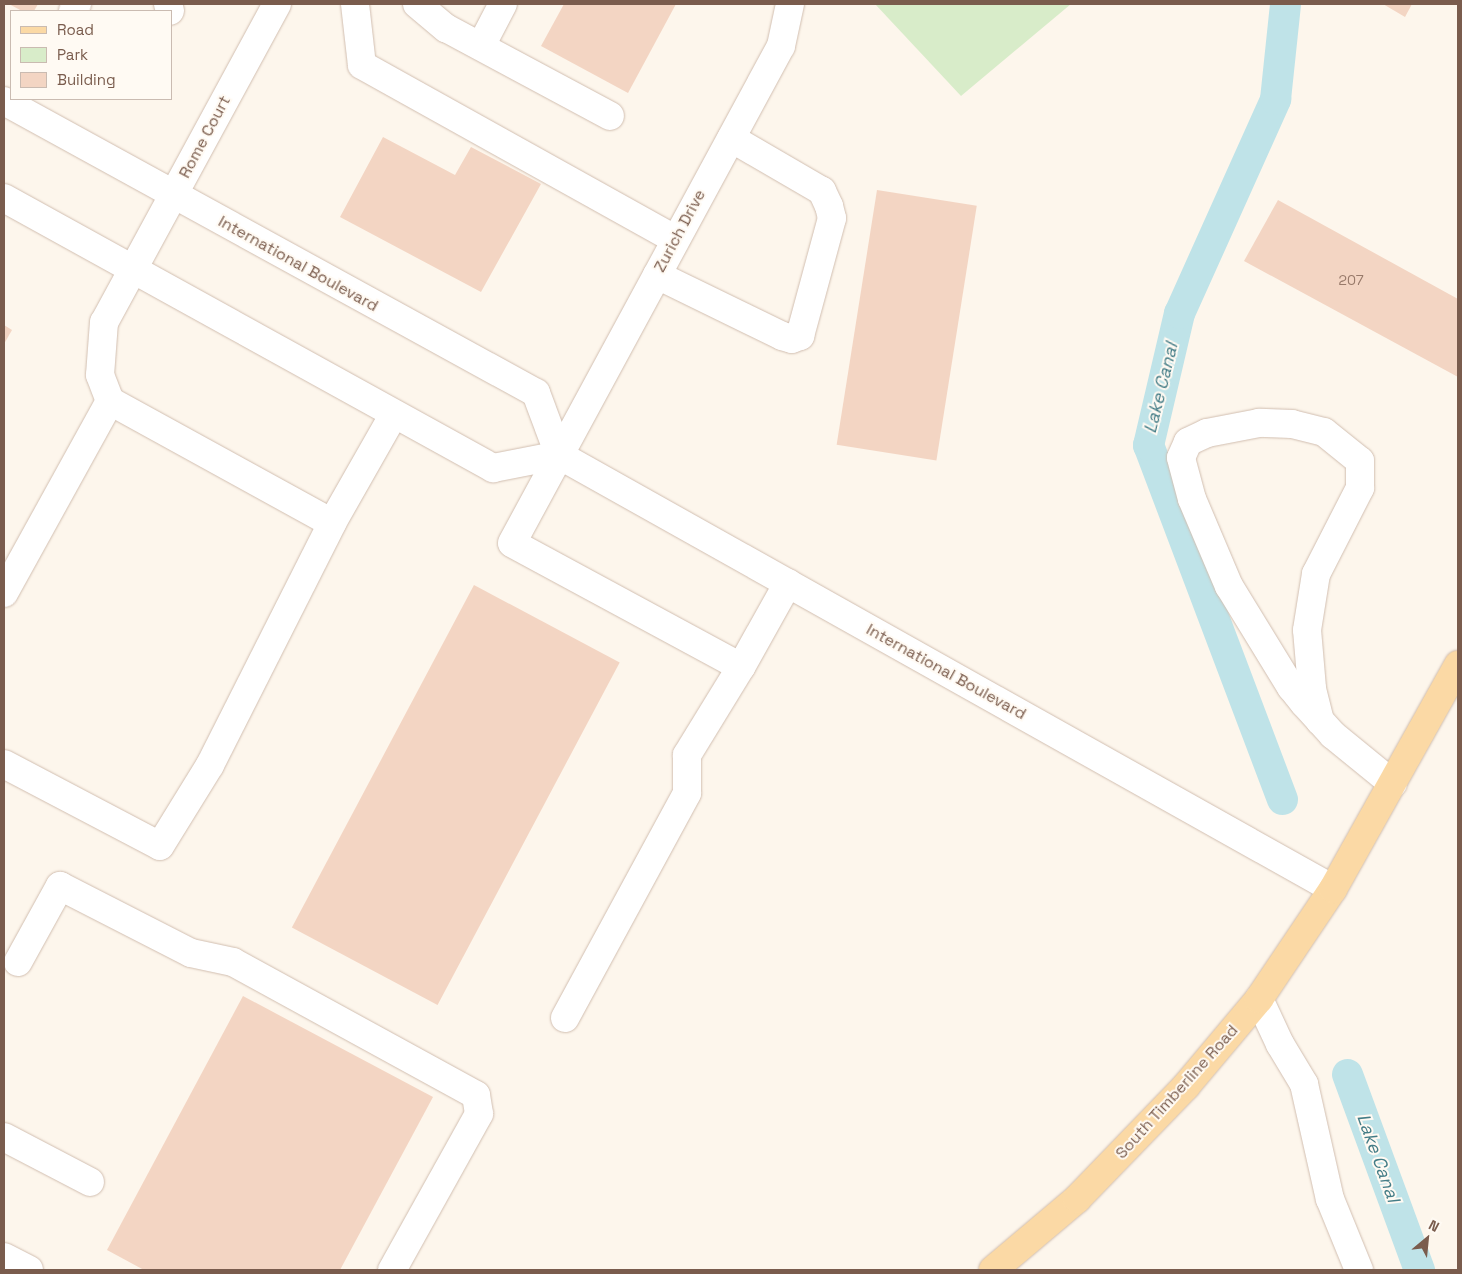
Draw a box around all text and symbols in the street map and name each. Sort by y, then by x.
legend [10,10,172,100]
text: Road [57,20,94,39]
text: Park [57,45,88,64]
text: Building [57,70,116,89]
street label: Rome Court [175,92,235,182]
street label: Zurich Drive [650,186,710,276]
street label: International Boulevard [215,212,381,316]
house number: 207 [1338,272,1364,288]
water label: Lake Canal [1139,341,1183,435]
street label: International Boulevard [863,620,1029,724]
street label: South Timberline Road [1112,1021,1242,1163]
water label: Lake Canal [1352,1111,1404,1205]
north arrow [1402,1214,1452,1264]
text: N [1426,1216,1442,1236]

